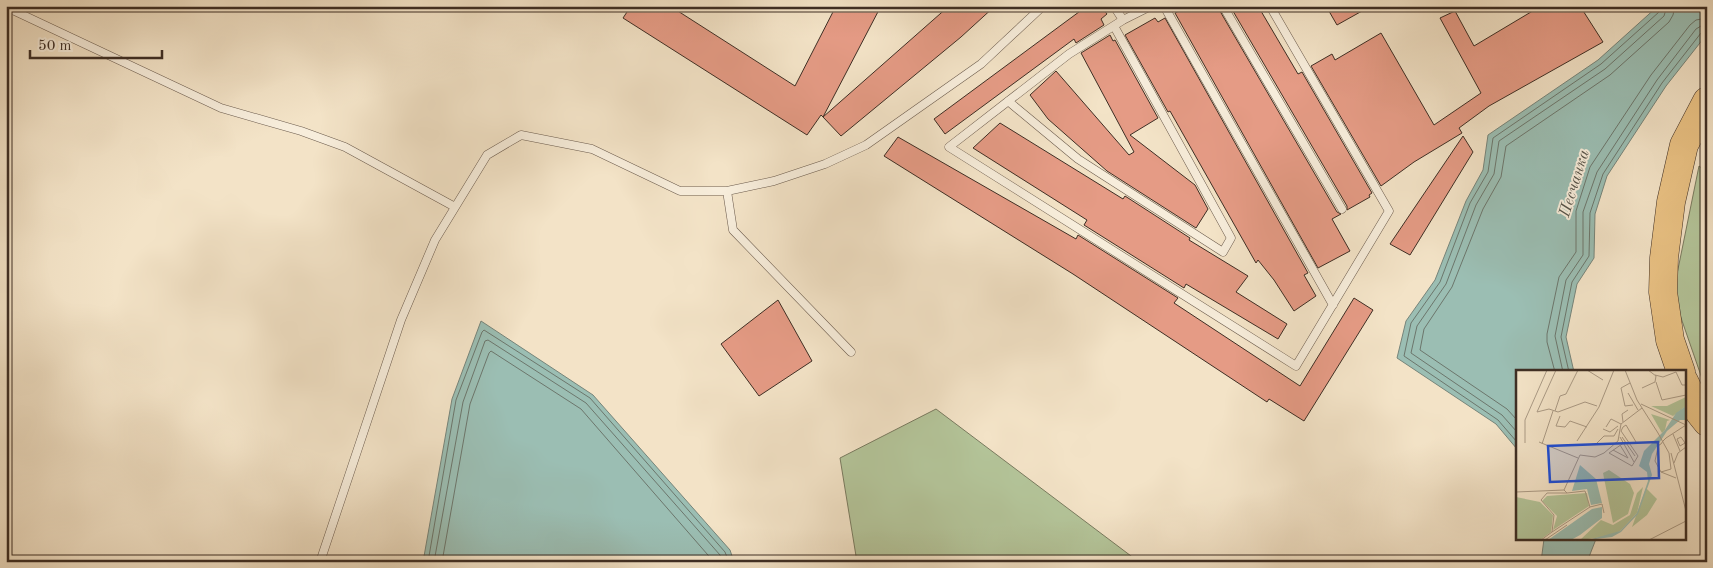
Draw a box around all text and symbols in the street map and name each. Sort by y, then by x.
scale bar [30,28,162,60]
text: 50 m [38,39,72,54]
water label: Песчанка [1557,148,1593,220]
inset map [1516,370,1686,540]

